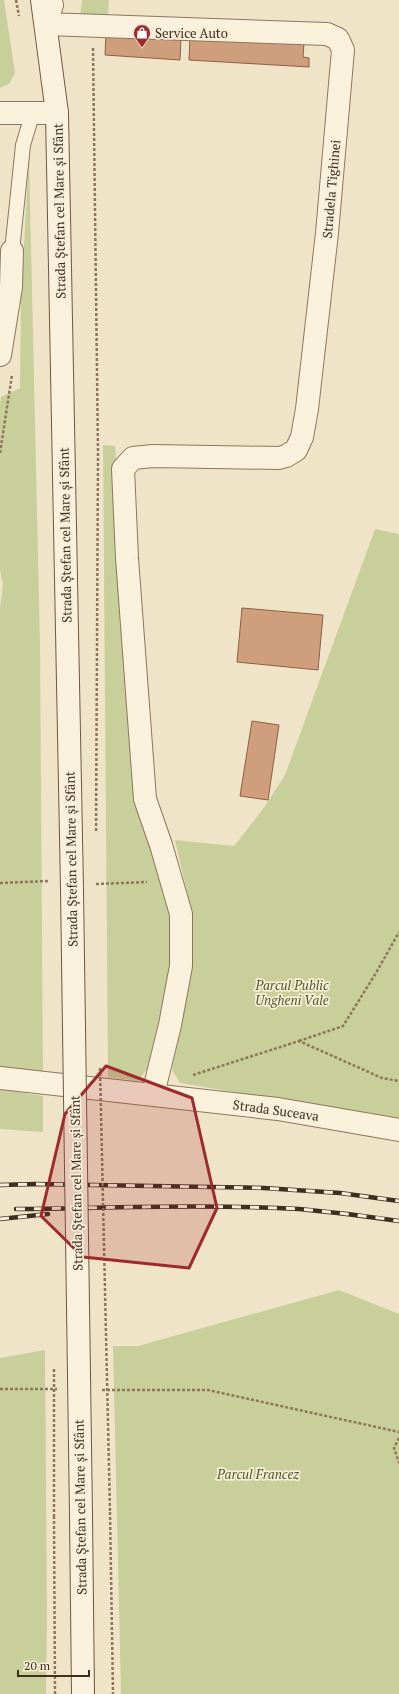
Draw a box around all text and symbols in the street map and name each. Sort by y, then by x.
shop icon: Service Auto [132,23,152,48]
place label: Service Auto [155,24,228,42]
street label: Strada Ștefan cel Mare și Sfânt [48,123,70,299]
street label: Stradela Tighinei [318,139,344,239]
street label: Strada Ștefan cel Mare și Sfânt [54,447,76,623]
street label: Strada Ștefan cel Mare și Sfânt [60,771,82,947]
park label: Parcul Public Ungheni Vale [254,976,329,1009]
street label: Strada Ștefan cel Mare și Sfânt [65,1095,87,1271]
street label: Strada Suceava [232,1095,321,1125]
street label: Strada Ștefan cel Mare și Sfânt [69,1419,91,1595]
park label: Parcul Francez [216,1465,299,1483]
scale bar [18,1652,89,1678]
text: 20 m [24,1658,51,1673]

